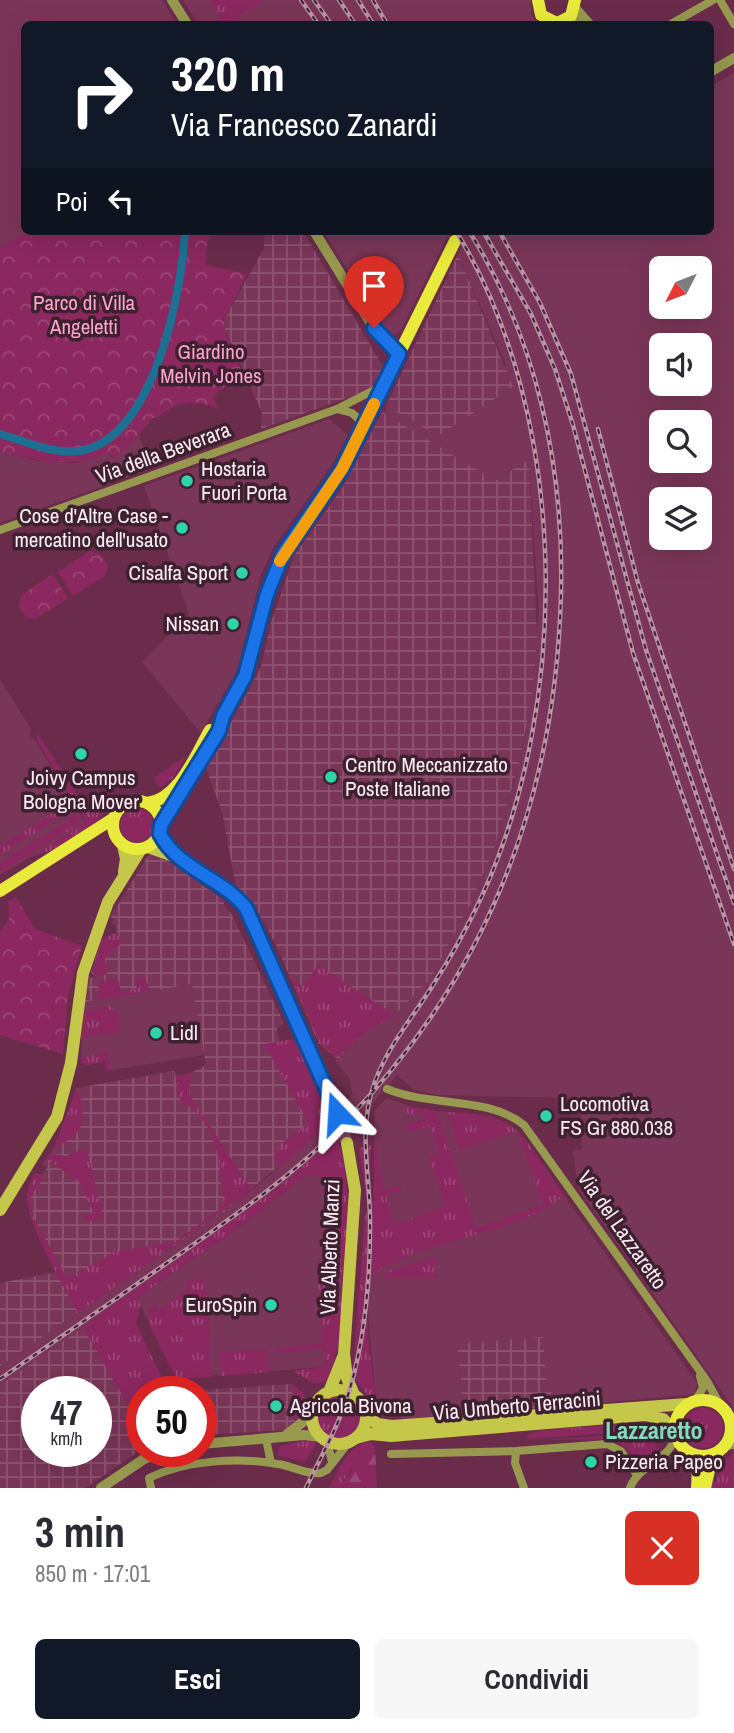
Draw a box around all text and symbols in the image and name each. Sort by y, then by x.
text: 320 m [171,40,285,106]
icon: right [56,49,147,140]
text: Via Francesco Zanardi [171,103,437,146]
icon: left [102,182,140,220]
text: Poi [56,184,88,219]
pin [344,256,404,328]
north arrow [649,256,712,318]
map controls [649,256,712,550]
icon: arrive [355,267,393,305]
park label: Parco di Villa Angeletti [33,288,135,341]
button: sound [649,333,712,396]
park label: Giardino Melvin Jones [160,337,262,390]
button: search [649,410,712,473]
street label: Via della Beverara [91,415,235,490]
place label: Hostaria Fuori Porta [201,454,288,507]
marker: Hostaria Fuori Porta [179,473,195,489]
button: layers [649,487,712,550]
place label: Cose d'Altre Case - mercatino dell'usato [14,501,168,554]
marker: Cose d'Altre Case - mercatino dell'usato [174,520,190,536]
place label: Cisalfa Sport [128,558,228,587]
marker: Cisalfa Sport [234,565,250,581]
place label: Nissan [165,609,219,638]
marker: Nissan [225,616,241,632]
marker: Joivy Campus Bologna Mover [73,746,89,762]
place label: Centro Meccanizzato Poste Italiane [345,750,508,803]
place label: Joivy Campus Bologna Mover [23,763,139,816]
marker: Centro Meccanizzato Poste Italiane [323,769,339,785]
place label: Lidl [170,1018,198,1047]
marker: Lidl [148,1025,164,1041]
position arrow [300,1076,374,1150]
place label: Locomotiva FS Gr 880.038 [560,1089,673,1142]
marker: Locomotiva FS Gr 880.038 [538,1108,554,1124]
street label: Via del Lazzaretto [571,1165,674,1295]
street label: Via Alberto Manzi [313,1179,346,1315]
place label: EuroSpin [185,1290,257,1319]
marker: EuroSpin [263,1297,279,1313]
speed limit sign: 50 [126,1376,217,1467]
street label: Via Umberto Terracini [432,1384,602,1427]
text: 47 [51,1389,82,1436]
place label: Agricola Bivona [289,1391,412,1420]
marker: Agricola Bivona [268,1398,284,1414]
district label: Lazzaretto [605,1414,703,1446]
text: km/h [51,1426,83,1451]
place label: Pizzeria Papeo [605,1447,723,1476]
marker: Pizzeria Papeo [583,1454,599,1470]
text: 3 min [35,1504,125,1560]
button: close [625,1511,699,1585]
text: 850 m · 17:01 [35,1558,150,1589]
button: Esci [35,1639,360,1719]
button: Condividi [374,1639,699,1719]

